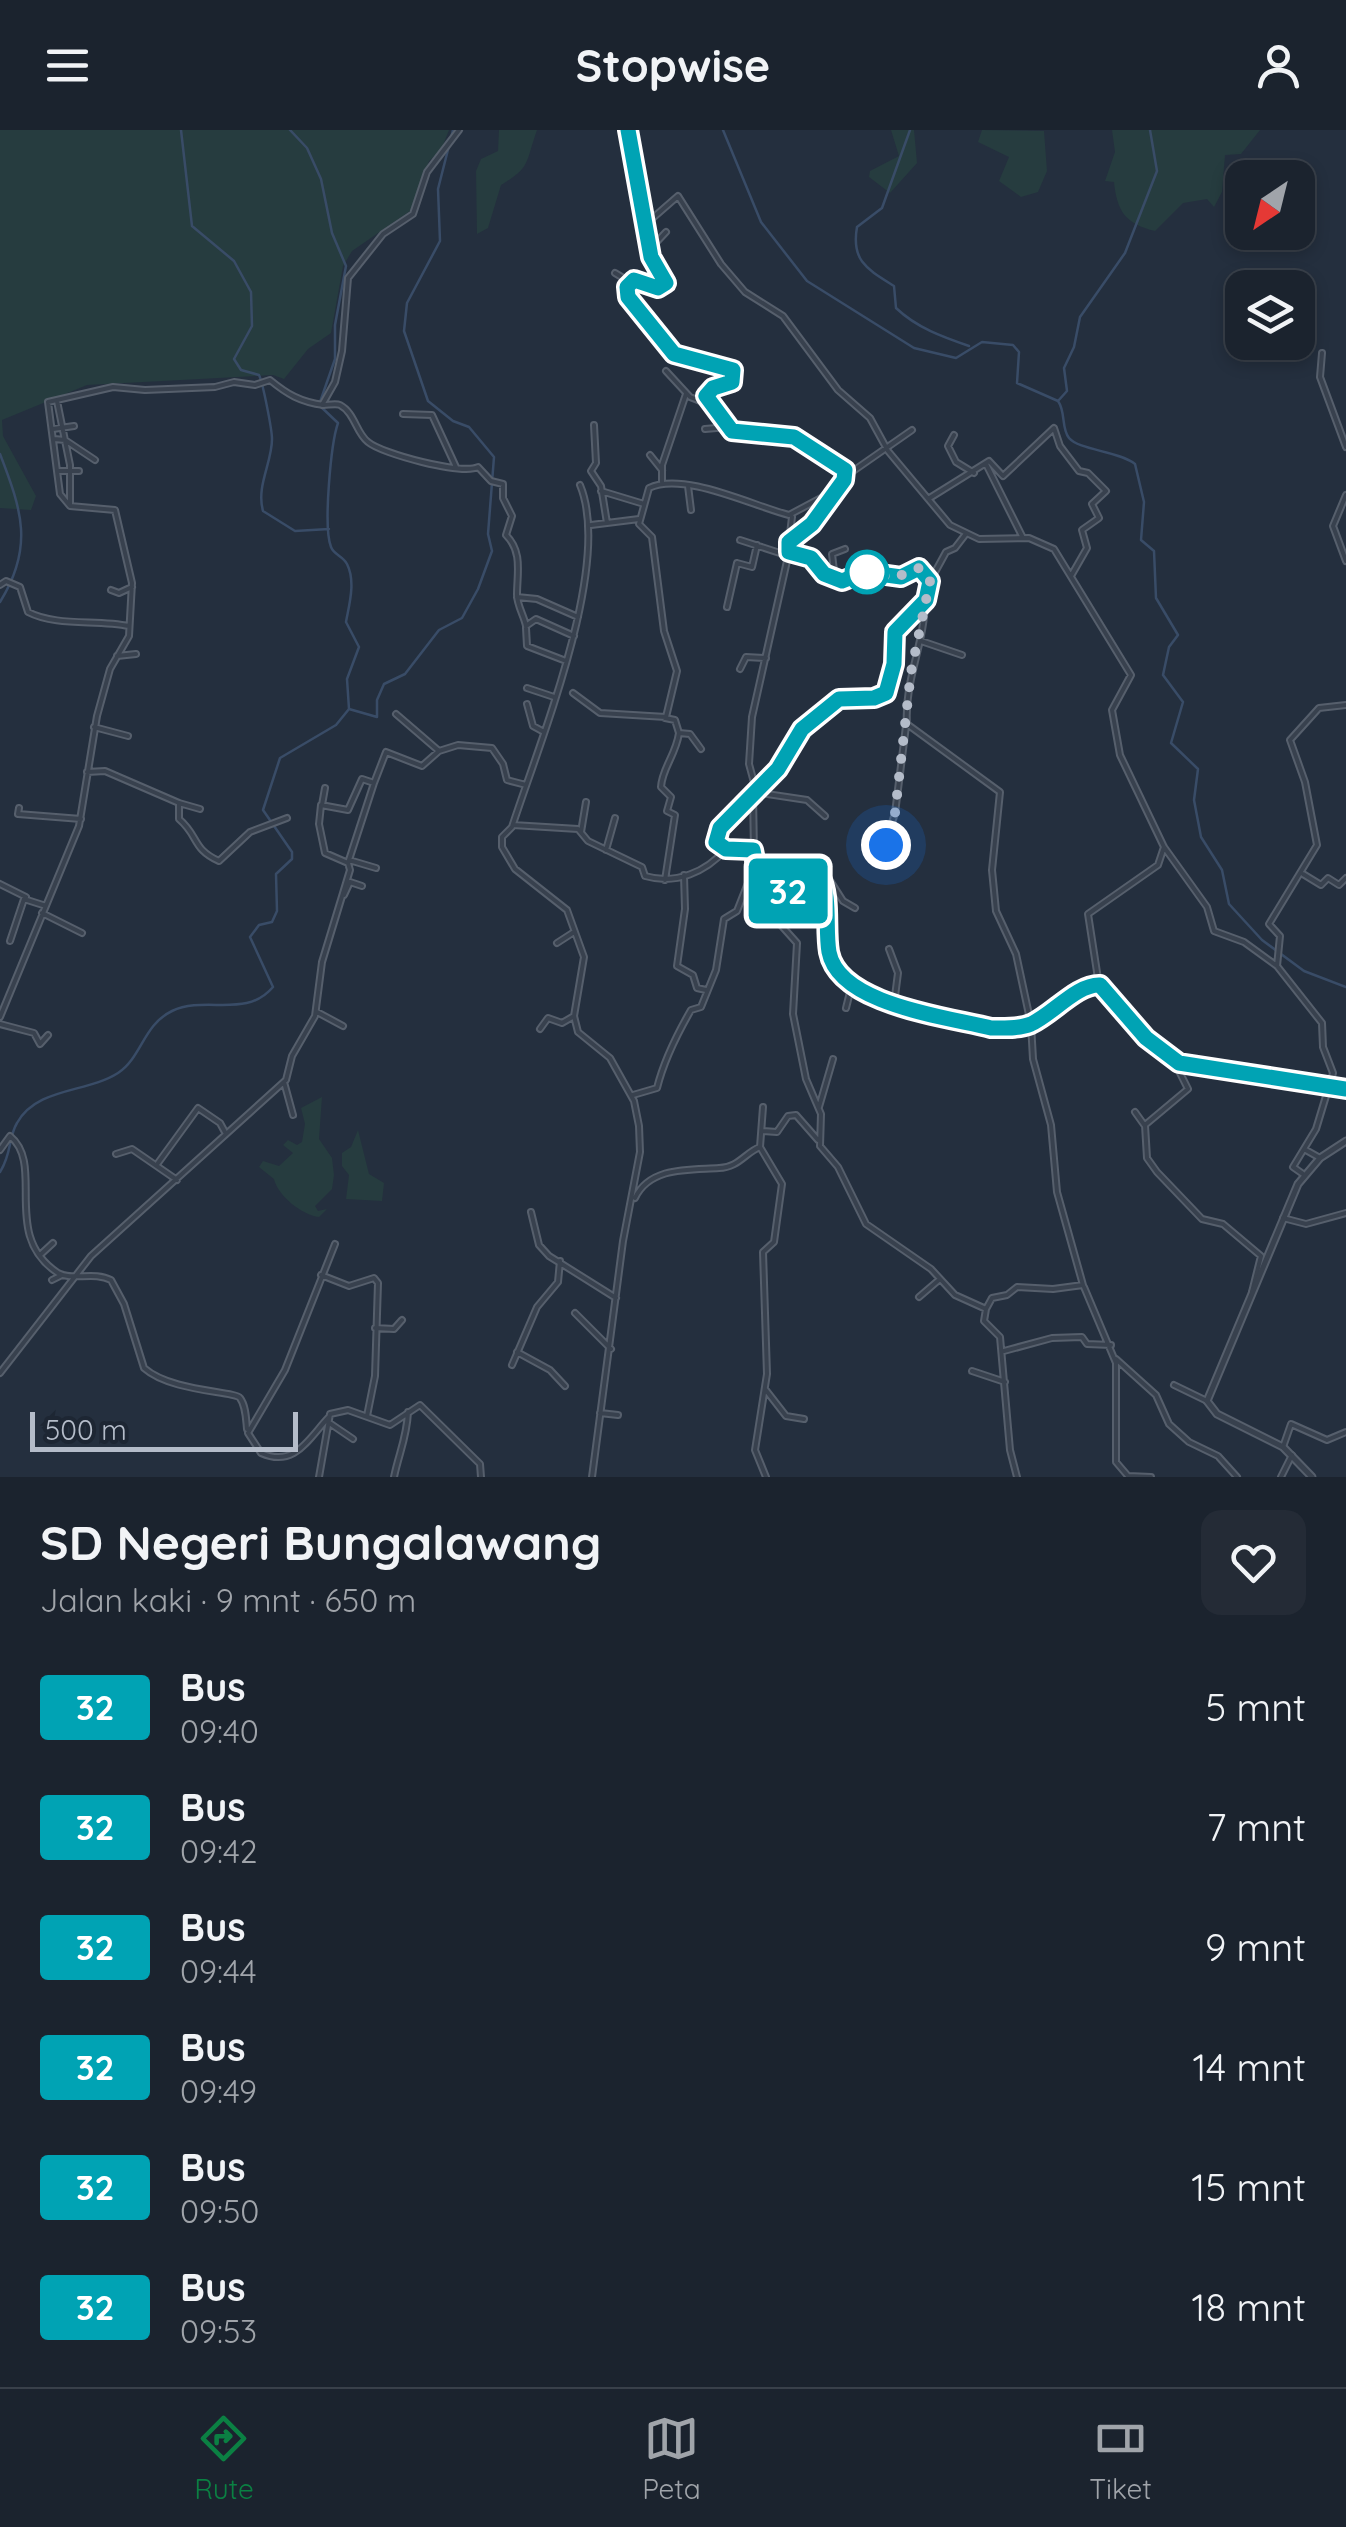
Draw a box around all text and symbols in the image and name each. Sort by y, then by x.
text: Stopwise [576,37,770,93]
icon: menu [40,38,95,93]
icon: person [1251,38,1306,93]
north arrow [1225,160,1315,250]
map controls [1225,160,1315,360]
button: layers [1225,270,1315,360]
unlabelled marker [846,551,888,593]
your location [861,820,911,870]
line badge: 32 [743,858,833,924]
text: 32 [769,869,807,913]
scale bar [30,1407,298,1452]
text: 500 m [45,1412,127,1447]
button: heart [1201,1510,1306,1615]
text: SD Negeri Bungalawang [40,1512,601,1572]
text: Jalan kaki · 9 mnt · 650 m [40,1580,416,1620]
text: Bus [180,1663,246,1711]
text: 5 mnt [1205,1683,1306,1731]
text: 32 [76,1685,114,1729]
text: 09:40 [180,1711,259,1751]
text: Bus [180,1783,246,1831]
text: 7 mnt [1207,1803,1306,1851]
text: 32 [76,1805,114,1849]
text: 09:42 [180,1831,257,1871]
text: Bus [180,1903,246,1951]
text: 9 mnt [1205,1923,1306,1971]
text: 32 [76,1925,114,1969]
text: 09:44 [180,1951,257,1991]
text: Bus [180,2023,246,2071]
text: 14 mnt [1193,2043,1306,2091]
text: 32 [76,2045,114,2089]
text: 09:49 [180,2071,257,2111]
text: Bus [180,2143,246,2191]
text: 15 mnt [1191,2163,1306,2211]
text: 32 [76,2165,114,2209]
text: 09:50 [180,2191,259,2231]
text: Bus [180,2263,246,2311]
text: 18 mnt [1192,2283,1306,2331]
text: 32 [76,2285,114,2329]
text: 09:53 [180,2311,257,2351]
tab: Rute [194,2411,254,2506]
tab: Peta [642,2411,701,2506]
tab: Tiket [1089,2411,1152,2506]

